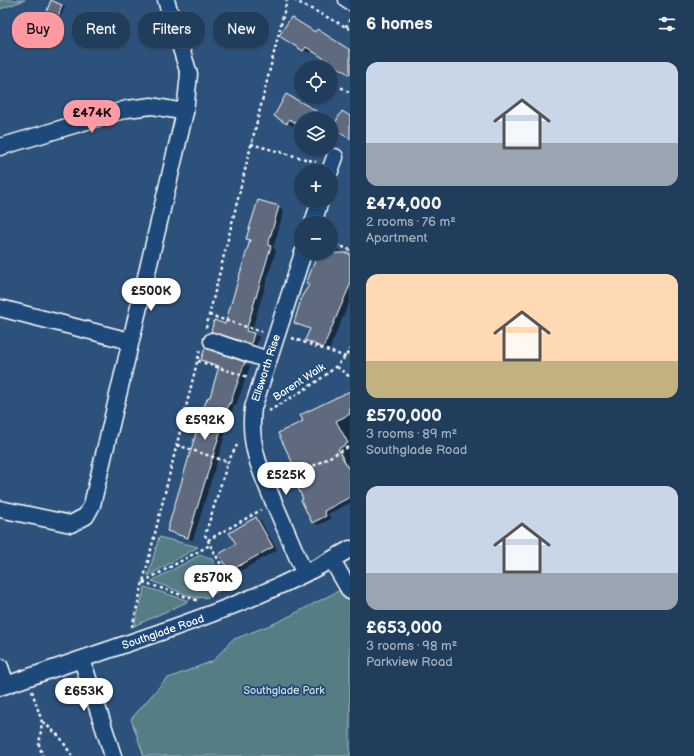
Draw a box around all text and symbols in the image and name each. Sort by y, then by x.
chip: Buy [12,12,64,48]
chip: Rent [72,12,130,48]
chip: Filters [138,12,205,48]
chip: New [213,12,269,48]
icon: filters [656,13,678,35]
text: 6 homes [366,14,433,34]
map controls [294,60,338,260]
button: locate [294,60,338,104]
icon: home [486,88,558,160]
pin: £474K [64,100,120,134]
text: £474K [72,105,112,121]
button: layers [294,112,338,156]
button: + [294,164,338,208]
text: £474,000 [366,194,442,214]
text: 2 rooms · 76 m² [366,214,456,230]
button: − [294,216,338,260]
text: Apartment [366,230,427,246]
pin: £500K [123,278,179,312]
text: £500K [131,283,171,299]
icon: home [486,300,558,372]
street label: Ellsworth Rise [249,332,283,403]
street label: Barent Walk [270,360,328,404]
text: £570,000 [366,406,442,426]
pin: £592K [177,407,233,441]
text: £592K [185,412,225,428]
text: 3 rooms · 89 m² [366,426,457,442]
text: Southglade Road [366,442,467,458]
pin: £525K [258,462,314,496]
text: £525K [266,467,306,483]
icon: home [486,512,558,584]
pin: £570K [185,565,241,599]
text: £570K [193,570,233,586]
street label: Southglade Road [120,612,206,652]
text: £653,000 [366,618,442,638]
text: 3 rooms · 98 m² [366,638,457,654]
text: Parkview Road [366,654,453,670]
pin: £653K [56,678,112,712]
text: £653K [64,683,104,699]
park label: Southglade Park [243,684,325,697]

